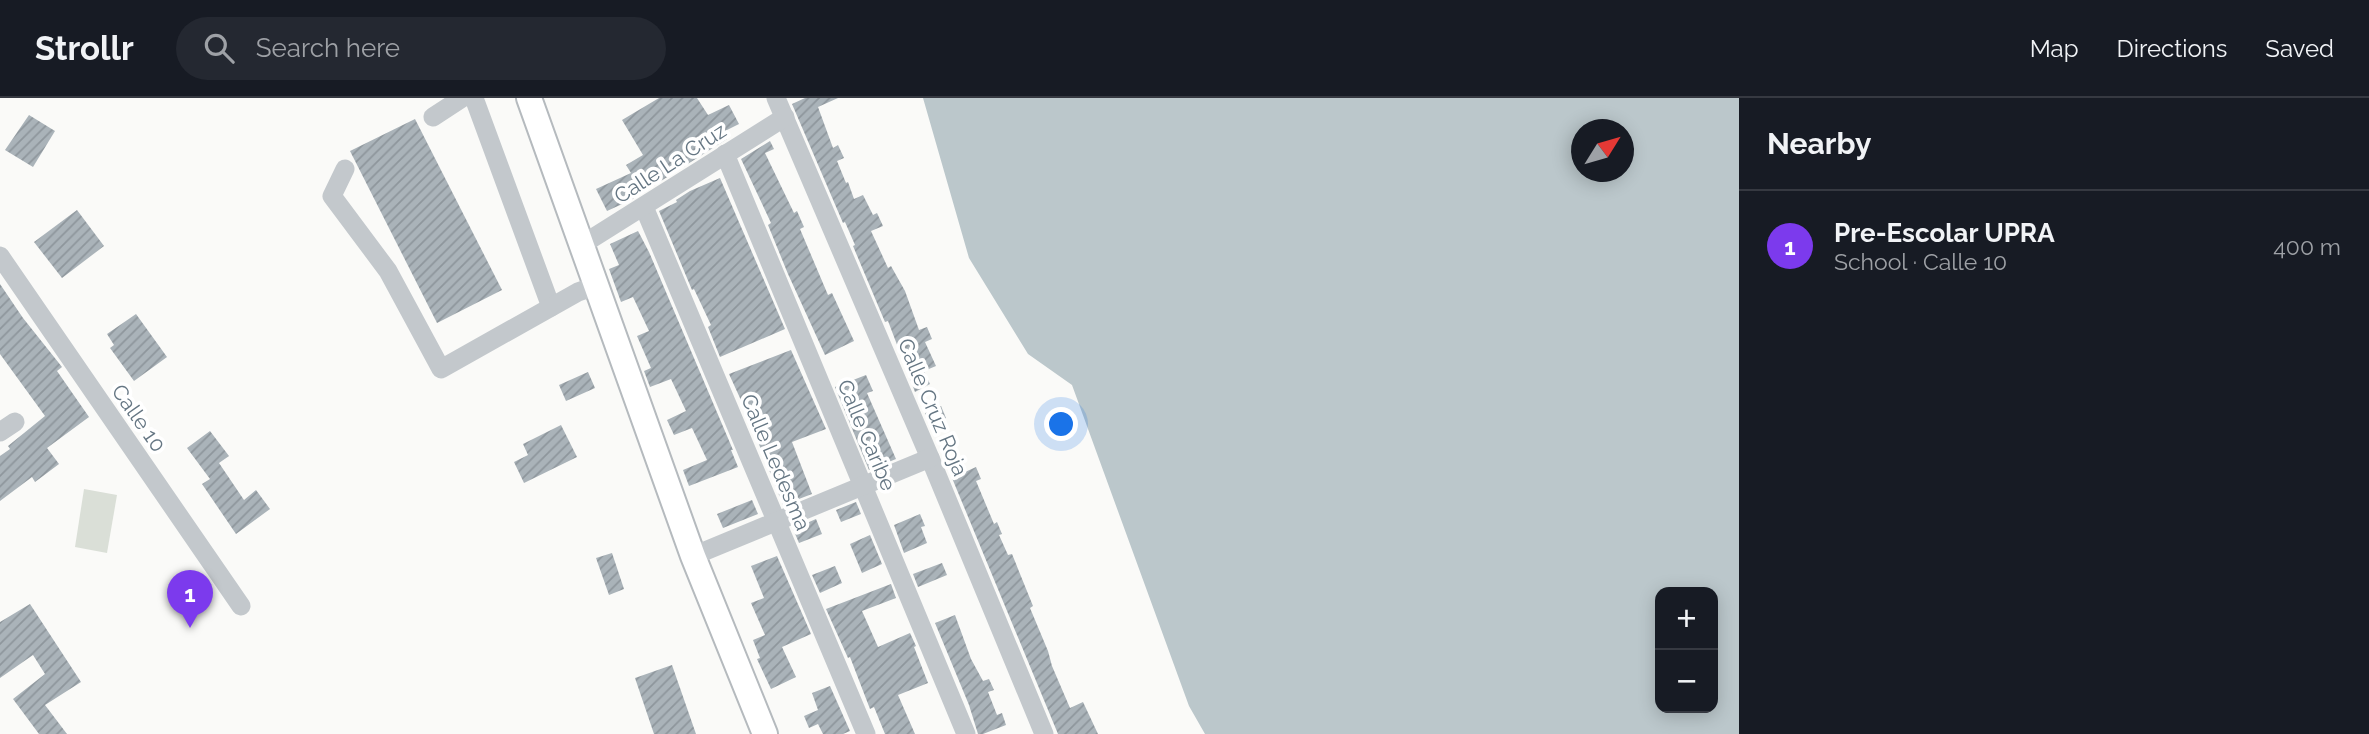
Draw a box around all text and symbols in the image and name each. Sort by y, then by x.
search box [176,17,666,80]
text: Strollr [35,29,134,68]
icon: search [200,29,238,67]
text: Search here [256,33,400,63]
text: Map [2030,34,2079,63]
text: Directions [2117,34,2227,63]
text: Saved [2265,34,2334,63]
street label: Calle La Cruz [609,117,731,209]
north arrow [1571,119,1634,182]
text: Nearby [1767,126,1871,161]
text: Pre-Escolar UPRA [1834,218,2055,248]
text: 1 [1784,233,1796,260]
text: 400 m [2273,233,2341,260]
text: School · Calle 10 [1834,248,2007,275]
street label: Calle Cruz Roja [893,334,973,480]
street label: Calle Caribe [832,376,902,494]
street label: Calle 10 [107,379,171,457]
street label: Calle Ledesma [736,390,816,534]
your location [1044,407,1078,441]
pin: 1 [167,570,213,628]
map controls [1655,587,1718,713]
button: + [1655,587,1718,650]
button: − [1655,650,1718,713]

